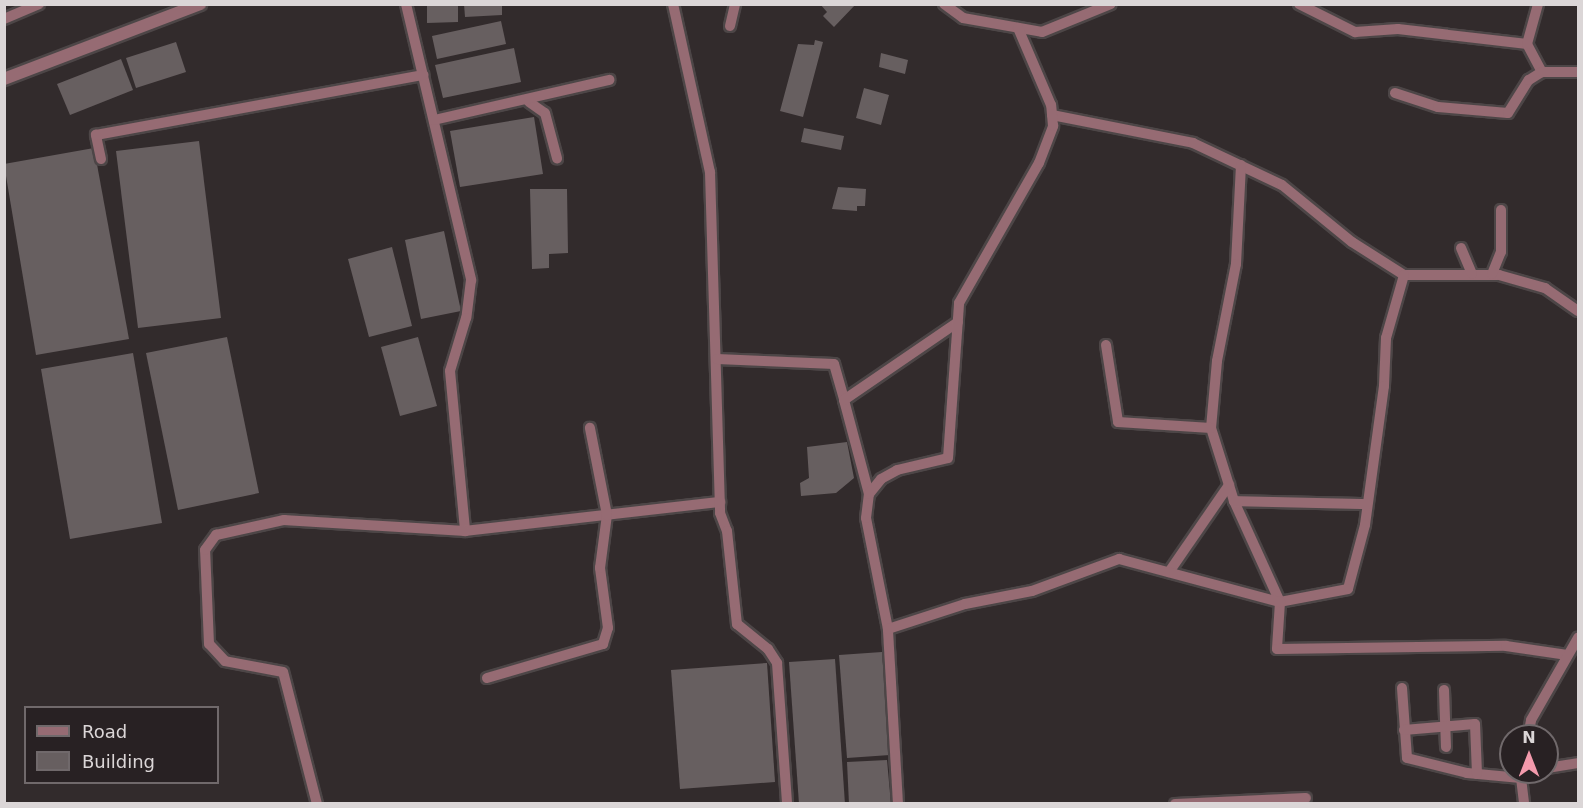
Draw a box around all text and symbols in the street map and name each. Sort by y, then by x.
legend [24,706,219,784]
text: Road [82,721,127,742]
north arrow [1499,724,1559,784]
text: N [1522,728,1536,747]
text: Building [82,751,155,772]

